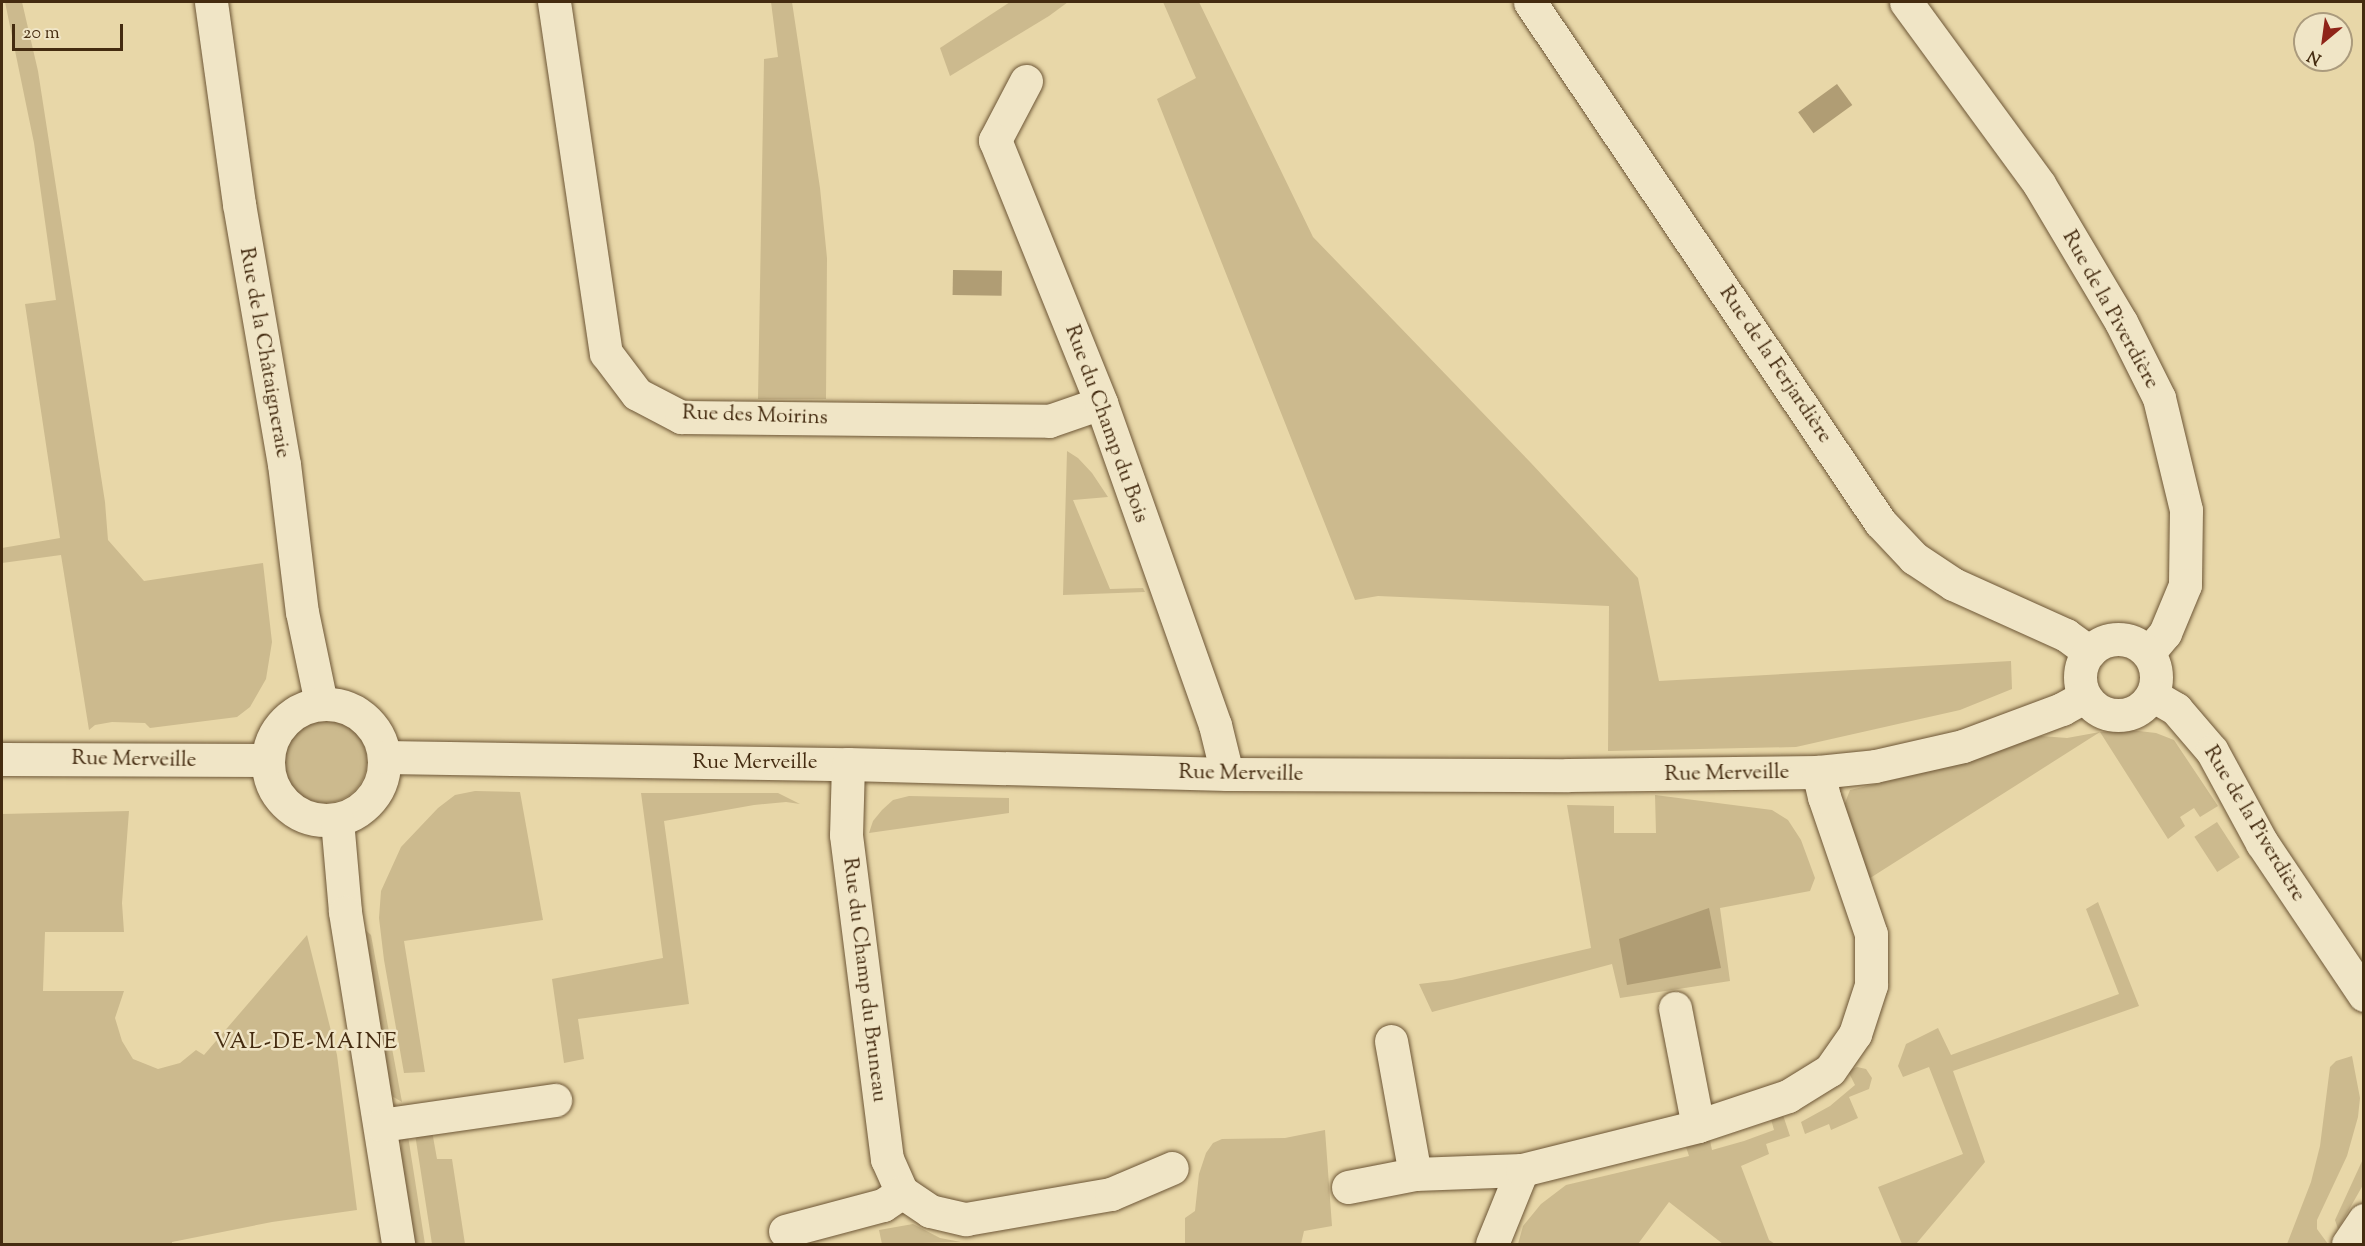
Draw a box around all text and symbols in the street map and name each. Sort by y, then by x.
scale bar [15,12,126,50]
north arrow [2293,12,2353,72]
text: 20 m [23,21,60,47]
text: N [2304,43,2326,70]
street label: Rue de la Piverdière [2056,226,2164,394]
street label: Rue de la Châtaigneraie [233,246,295,460]
street label: Rue de la Ferjardière [1713,282,1837,448]
street label: Rue du Champ du Bois [1059,322,1153,526]
street label: Rue des Moirins [682,401,828,431]
street label: Rue de la Piverdière [2198,741,2310,907]
street label: Rue Merveille [71,746,197,774]
street label: Rue Merveille [693,750,817,776]
street label: Rue Merveille [1178,760,1304,788]
street label: Rue Merveille [1664,760,1790,788]
street label: Rue du Champ du Bruneau [836,856,892,1104]
district label: VAL-DE-MAINE [213,1031,399,1057]

